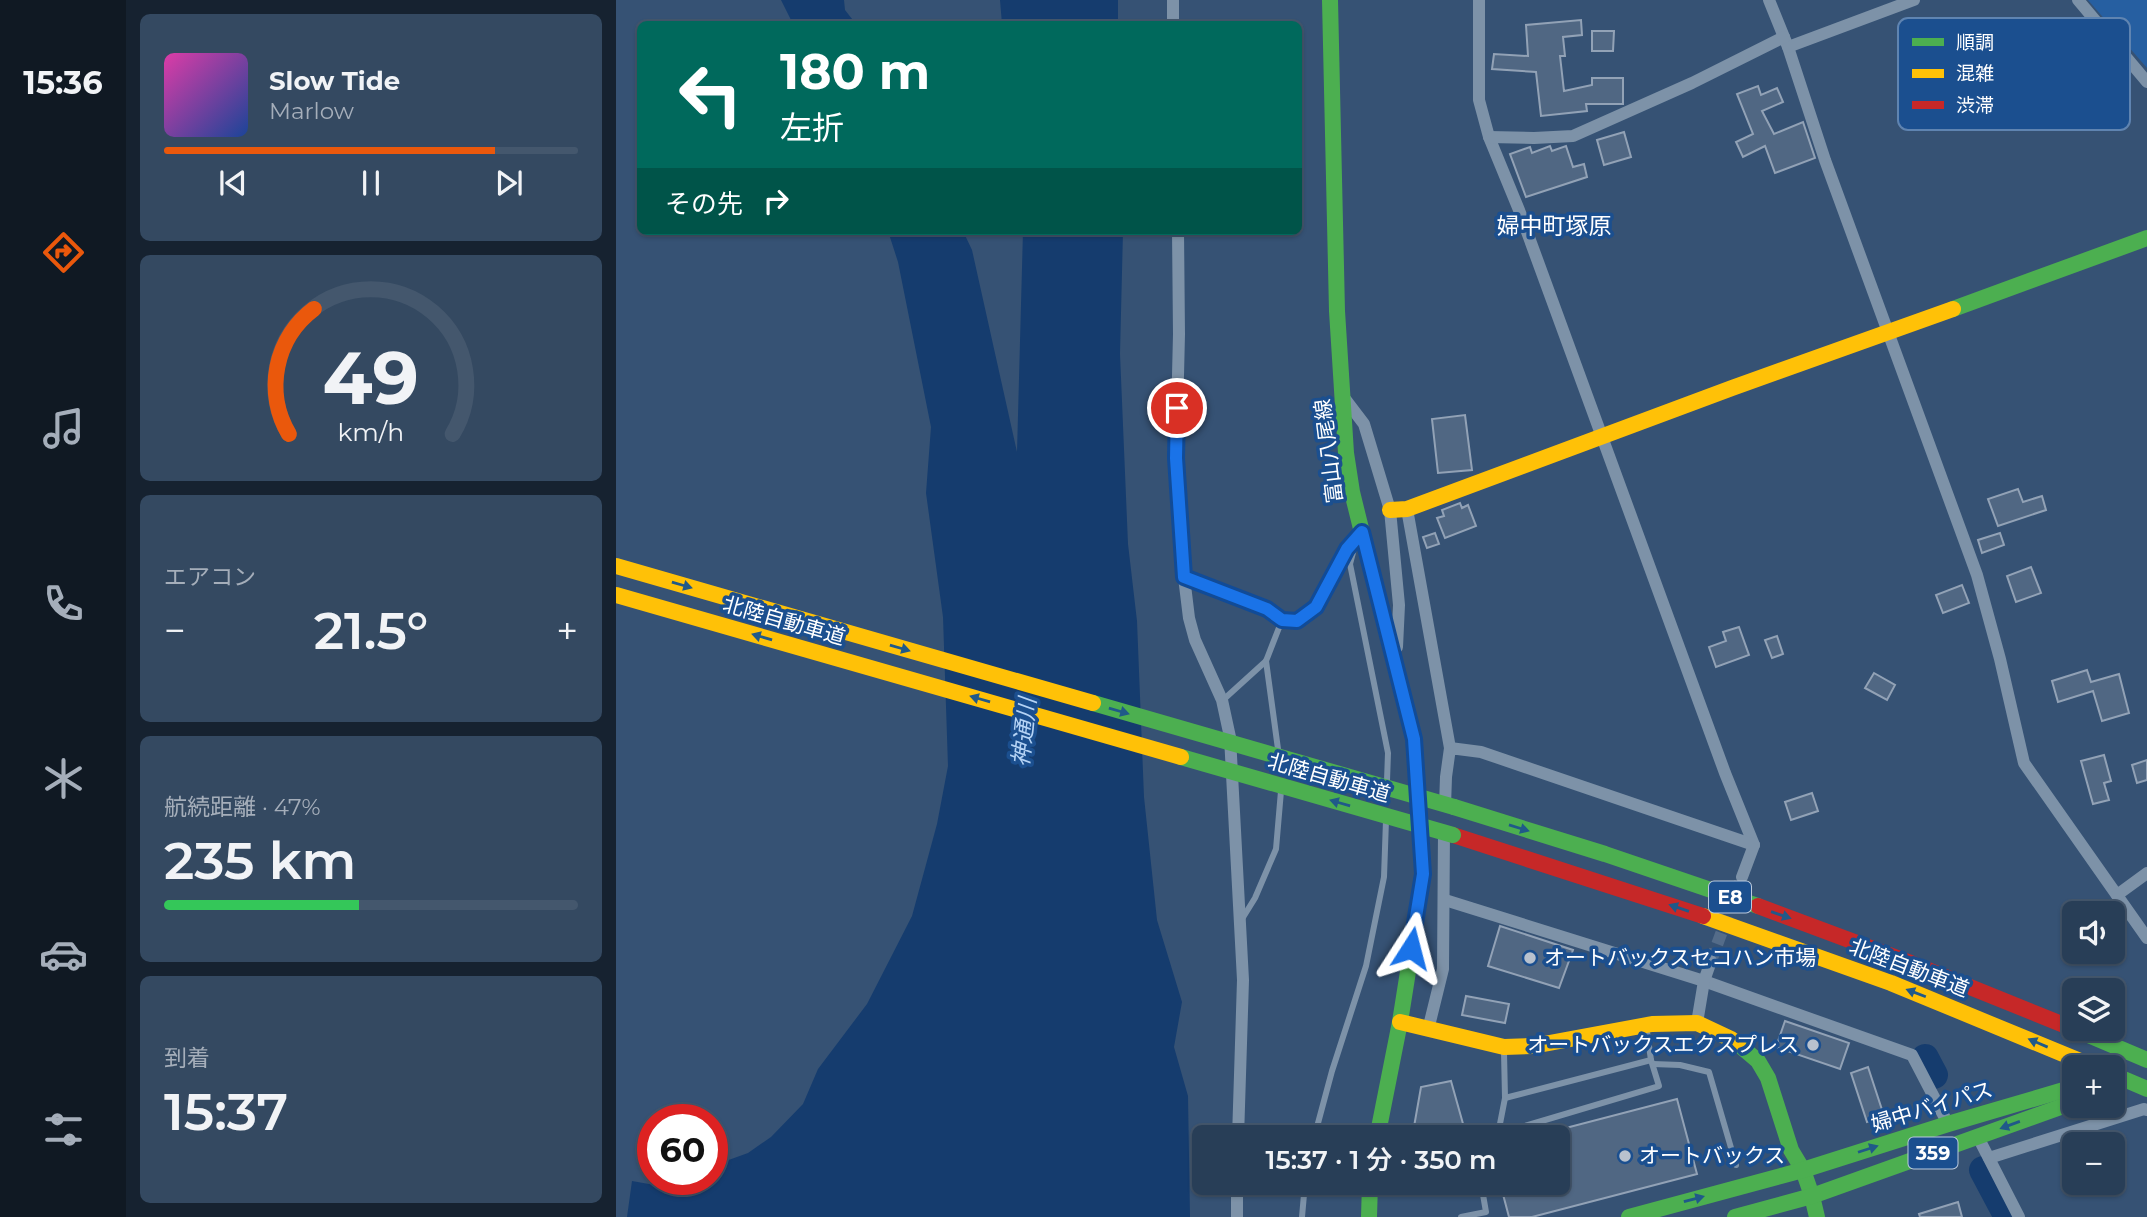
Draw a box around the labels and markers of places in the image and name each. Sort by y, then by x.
pin [1147,378,1207,438]
place label: オートバックスセコハン市場 [1544,945,1816,970]
marker: オートバックスセコハン市場 [1522,950,1538,966]
place label: オートバックスエクスプレス [1527,1032,1799,1057]
marker: オートバックスエクスプレス [1805,1037,1821,1053]
place label: オートバックス [1639,1143,1785,1168]
marker: オートバックス [1617,1148,1633,1164]

